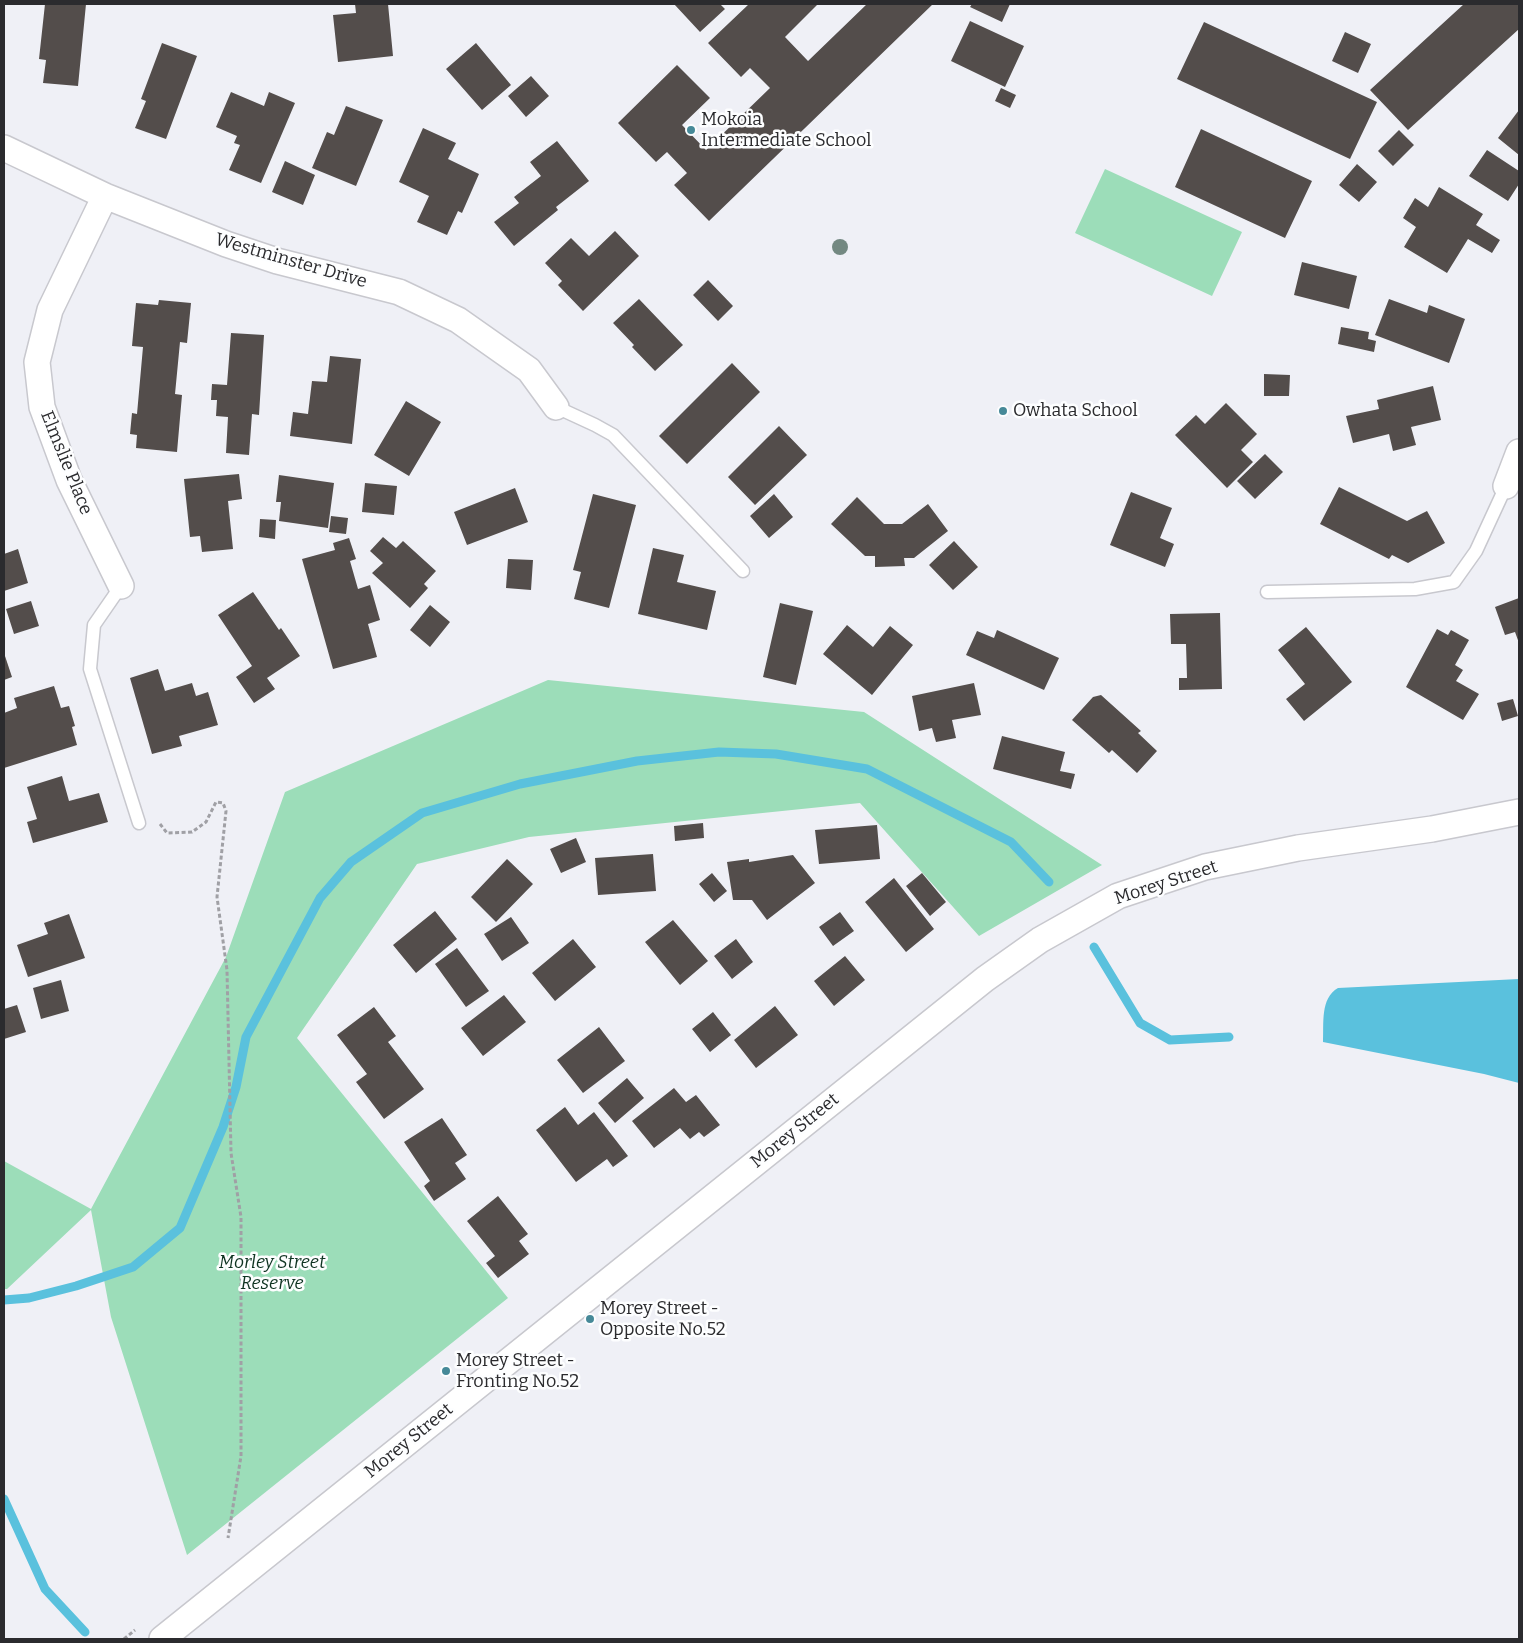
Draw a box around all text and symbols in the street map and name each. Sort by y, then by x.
place label: Mokoia Intermediate School [701,109,871,152]
marker: Mokoia Intermediate School [685,124,697,136]
street label: Westminster Drive [213,229,369,293]
place label: Owhata School [1013,400,1138,422]
marker: Owhata School [997,405,1009,417]
street label: Elmslie Place [35,408,97,518]
street label: Morey Street [1112,856,1220,910]
street label: Morey Street [747,1089,843,1173]
park label: Morley Street Reserve [219,1252,325,1294]
place label: Morey Street - Opposite No.52 [600,1298,726,1340]
marker: Morey Street - Opposite No.52 [584,1313,596,1325]
place label: Morey Street - Fronting No.52 [456,1350,579,1392]
marker: Morey Street - Fronting No.52 [440,1365,452,1377]
street label: Morey Street [361,1399,457,1483]

